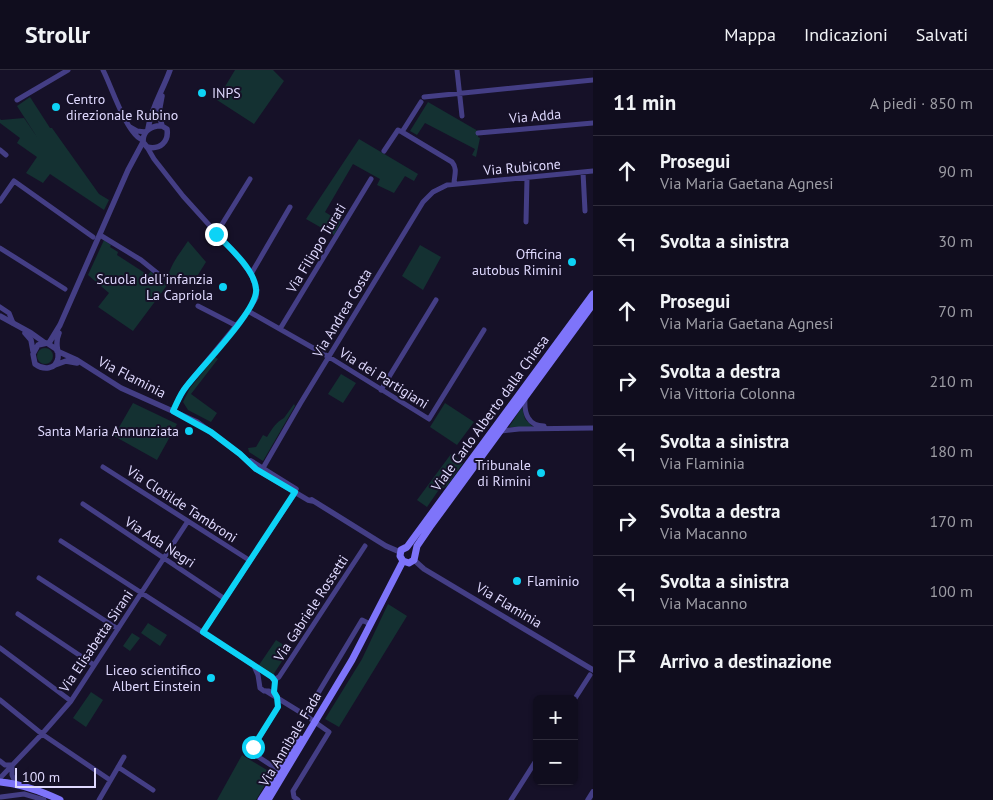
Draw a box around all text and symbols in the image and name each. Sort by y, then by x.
text: Strollr [25,19,90,50]
text: Mappa [724,23,776,46]
text: Indicazioni [804,23,888,46]
text: Salvati [916,23,968,46]
place label: INPS [212,84,241,102]
marker: INPS [196,87,208,99]
text: 11 min [613,89,676,116]
place label: Centro direzionale Rubino [66,90,178,124]
text: A piedi · 850 m [870,93,973,113]
marker: Centro direzionale Rubino [50,101,62,113]
street label: Via Adda [507,105,562,127]
text: Prosegui [660,149,730,173]
street label: Via Rubicone [482,155,561,179]
icon: ahead [613,157,641,185]
text: 90 m [938,161,973,181]
text: Via Maria Gaetana Agnesi [660,173,833,193]
street label: Via Filippo Turati [282,200,350,297]
route end [205,223,228,246]
icon: left [613,227,641,255]
text: Svolta a sinistra [660,229,789,253]
text: 30 m [938,231,973,251]
place label: Officina autobus Rimini [472,245,562,279]
marker: Officina autobus Rimini [566,256,578,268]
street label: Via Andrea Costa [308,265,376,362]
place label: Scuola dell'infanzia La Capriola [96,270,213,304]
marker: Scuola dell'infanzia La Capriola [217,281,229,293]
text: Prosegui [660,289,730,313]
icon: ahead [613,297,641,325]
text: 70 m [938,301,973,321]
text: Via Maria Gaetana Agnesi [660,313,833,333]
street label: Viale Carlo Alberto dalla Chiesa [427,331,553,495]
street label: Via dei Partigiani [335,343,432,413]
street label: Via Flaminia [94,352,169,402]
text: Svolta a destra [660,359,781,383]
icon: right [613,367,641,395]
text: 210 m [930,371,973,391]
text: Via Vittoria Colonna [660,383,796,403]
place label: Santa Maria Annunziata [37,422,179,440]
marker: Santa Maria Annunziata [183,425,195,437]
text: Svolta a sinistra [660,429,789,453]
icon: left [613,437,641,465]
text: 180 m [930,441,973,461]
text: Via Flaminia [660,453,745,473]
place label: Tribunale di Rimini [475,456,531,490]
street label: Via Clotilde Tambroni [122,461,241,547]
marker: Tribunale di Rimini [535,467,547,479]
text: Svolta a destra [660,499,781,523]
icon: right [613,507,641,535]
text: 170 m [930,511,973,531]
street label: Via Ada Negri [120,512,199,572]
text: Via Macanno [660,523,747,543]
street label: Via Gabriele Rossetti [269,551,352,665]
text: Svolta a sinistra [660,569,789,593]
place label: Flaminio [527,572,579,590]
marker: Flaminio [511,575,523,587]
icon: left [613,577,641,605]
street label: Via Flaminia [472,578,545,632]
text: 100 m [930,581,973,601]
street label: Via Elisabetta Sirani [55,586,137,696]
text: Via Macanno [660,593,747,613]
icon: arrive [613,647,641,675]
text: Arrivo a destinazione [660,649,832,673]
place label: Liceo scientifico Albert Einstein [106,661,201,695]
marker: Liceo scientifico Albert Einstein [205,672,217,684]
street label: Via Annibale Fada [254,688,325,790]
map controls [533,695,578,785]
button: + [533,695,578,740]
route start [242,736,265,759]
button: − [533,740,578,785]
scale bar [15,765,96,788]
text: 100 m [22,768,60,786]

